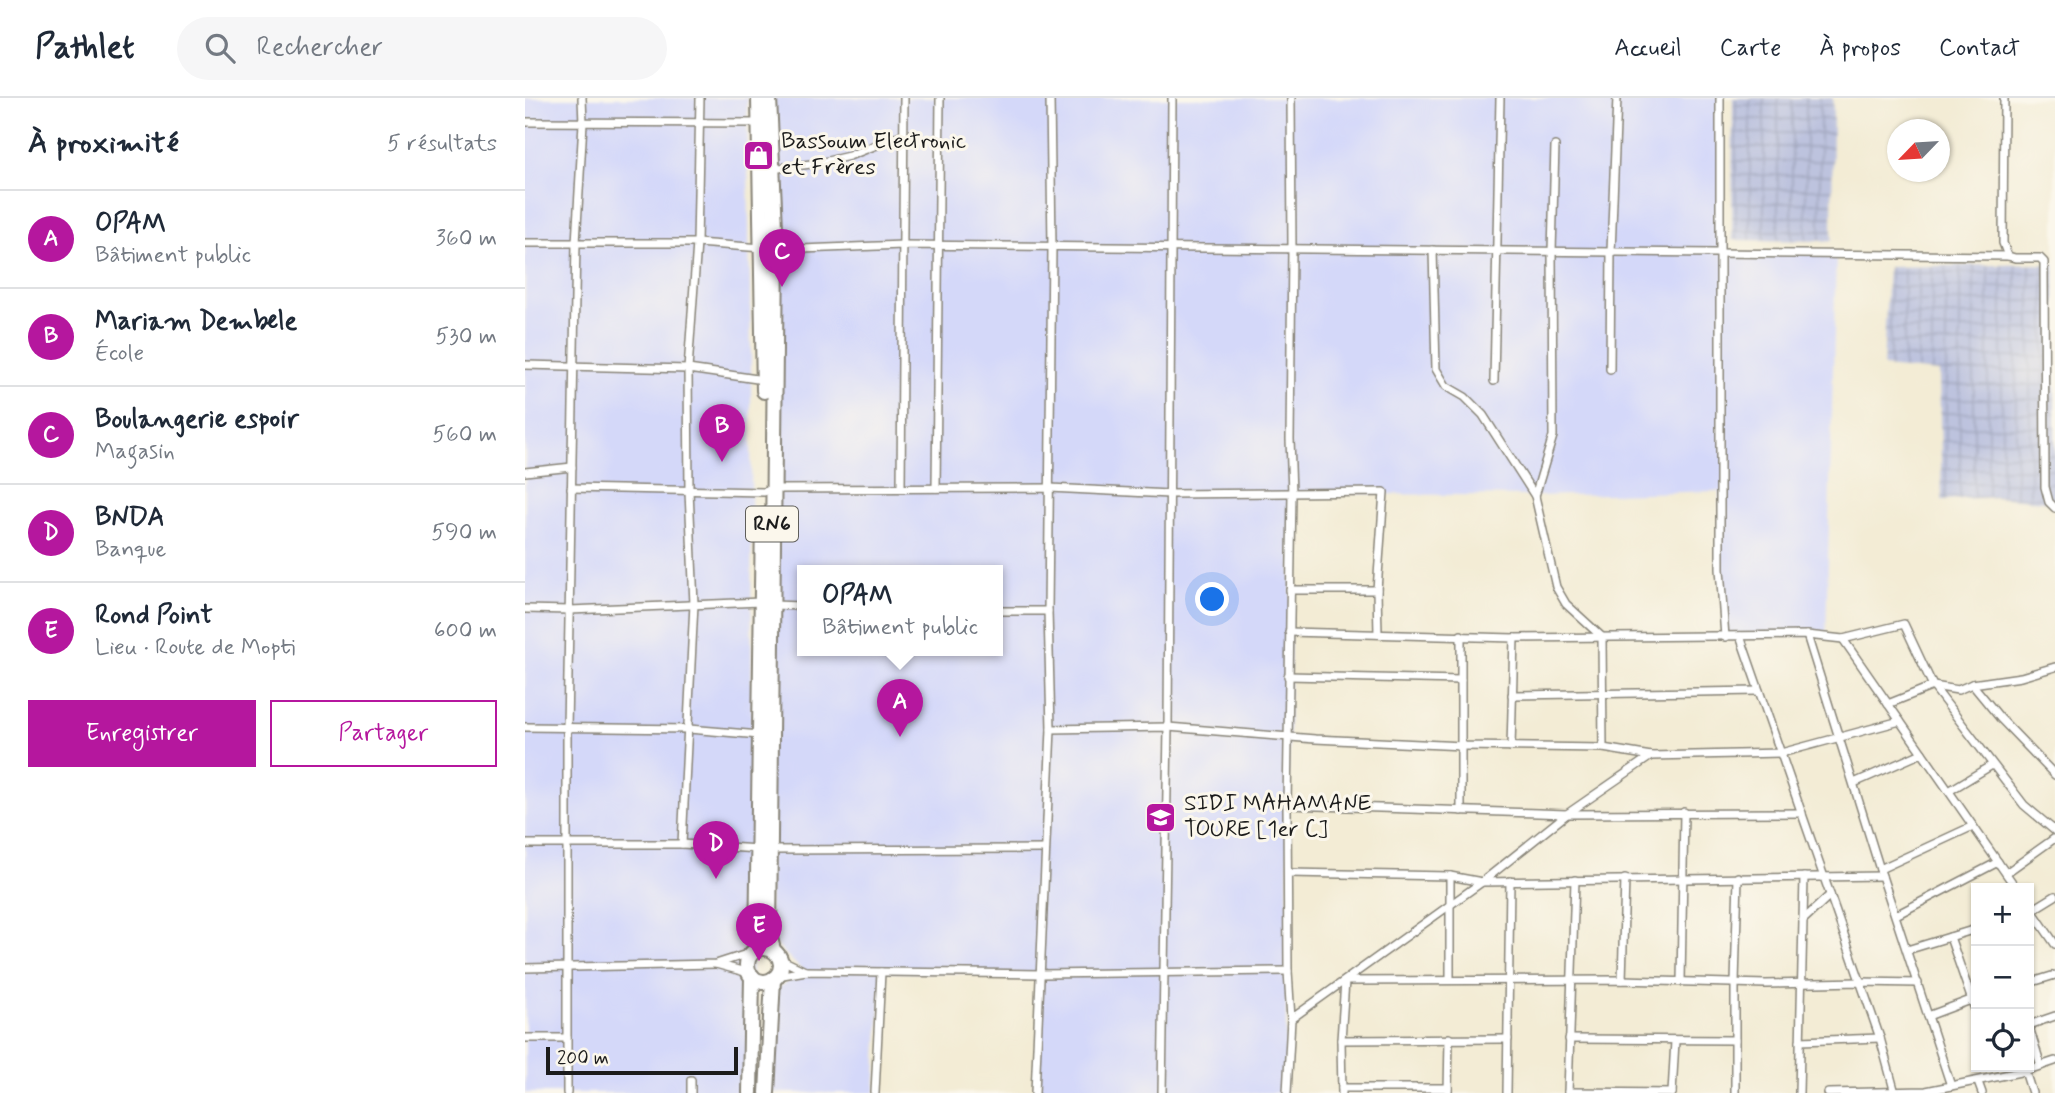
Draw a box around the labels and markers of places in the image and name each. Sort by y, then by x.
place label: Bassoum Electronic et Frères [781,127,966,183]
shop icon: Bassoum Electronic et Frères [741,138,775,172]
pin: C [759,229,805,287]
pin: B [699,404,745,462]
pin: A [877,679,923,737]
place label: SIDI MAHAMANE TOURE [1er C] [1184,789,1371,845]
school or university icon: SIDI MAHAMANE TOURE [1er C] [1144,800,1178,834]
pin: D [693,821,739,879]
pin: E [736,903,782,961]

